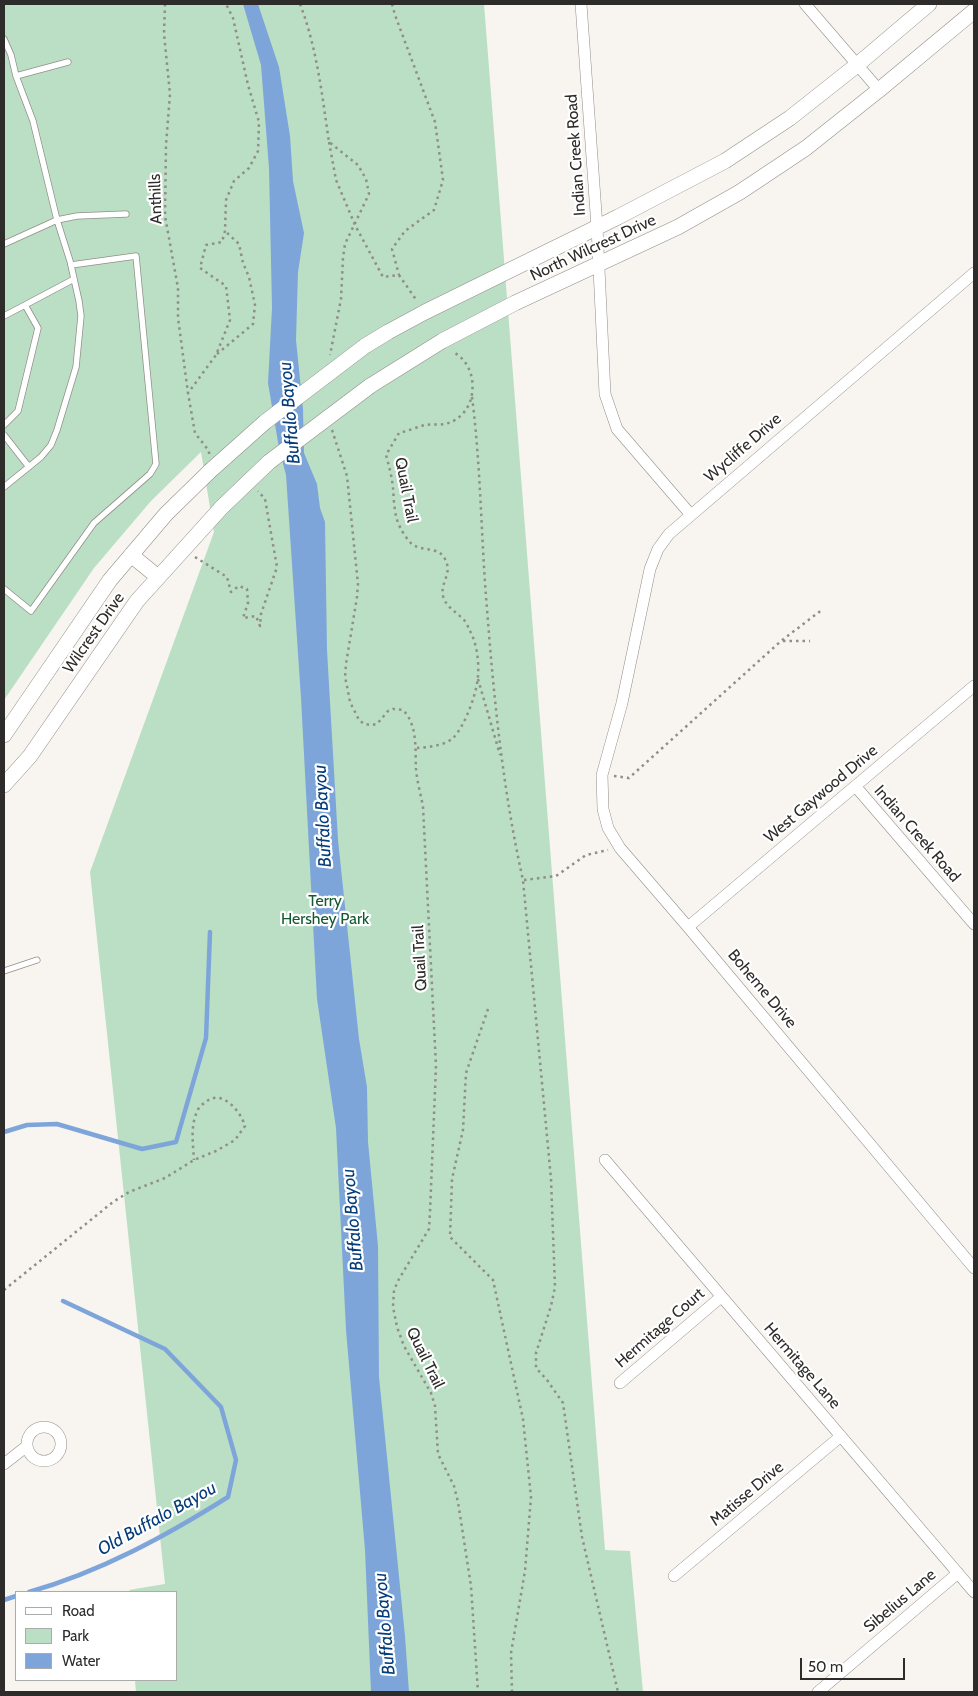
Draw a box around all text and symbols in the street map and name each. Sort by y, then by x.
street label: Indian Creek Road [562,94,590,216]
street label: Anthills [146,174,166,224]
street label: North Wilcrest Drive [527,210,659,286]
water label: Buffalo Bayou [275,361,305,465]
street label: Wycliffe Drive [701,409,785,487]
street label: Quail Trail [390,456,422,524]
street label: Wilcrest Drive [59,589,129,677]
street label: West Gaywood Drive [760,741,882,847]
water label: Buffalo Bayou [310,764,336,868]
street label: Indian Creek Road [870,782,964,886]
park label: Terry Hershey Park [281,891,369,929]
street label: Quail Trail [409,925,431,991]
street label: Boheme Drive [723,946,801,1032]
water label: Buffalo Bayou [338,1168,368,1272]
street label: Hermitage Court [611,1284,709,1372]
street label: Hermitage Lane [760,1319,844,1413]
street label: Quail Trail [402,1324,448,1392]
street label: Matisse Drive [706,1458,788,1530]
water label: Old Buffalo Bayou [94,1477,220,1561]
street label: Sibelius Lane [860,1565,940,1637]
water label: Buffalo Bayou [370,1572,400,1676]
legend [15,1591,178,1681]
text: Road [62,1602,95,1620]
text: Park [62,1627,89,1645]
scale bar [803,1648,908,1680]
text: Water [62,1652,100,1670]
text: 50 m [808,1658,843,1676]

